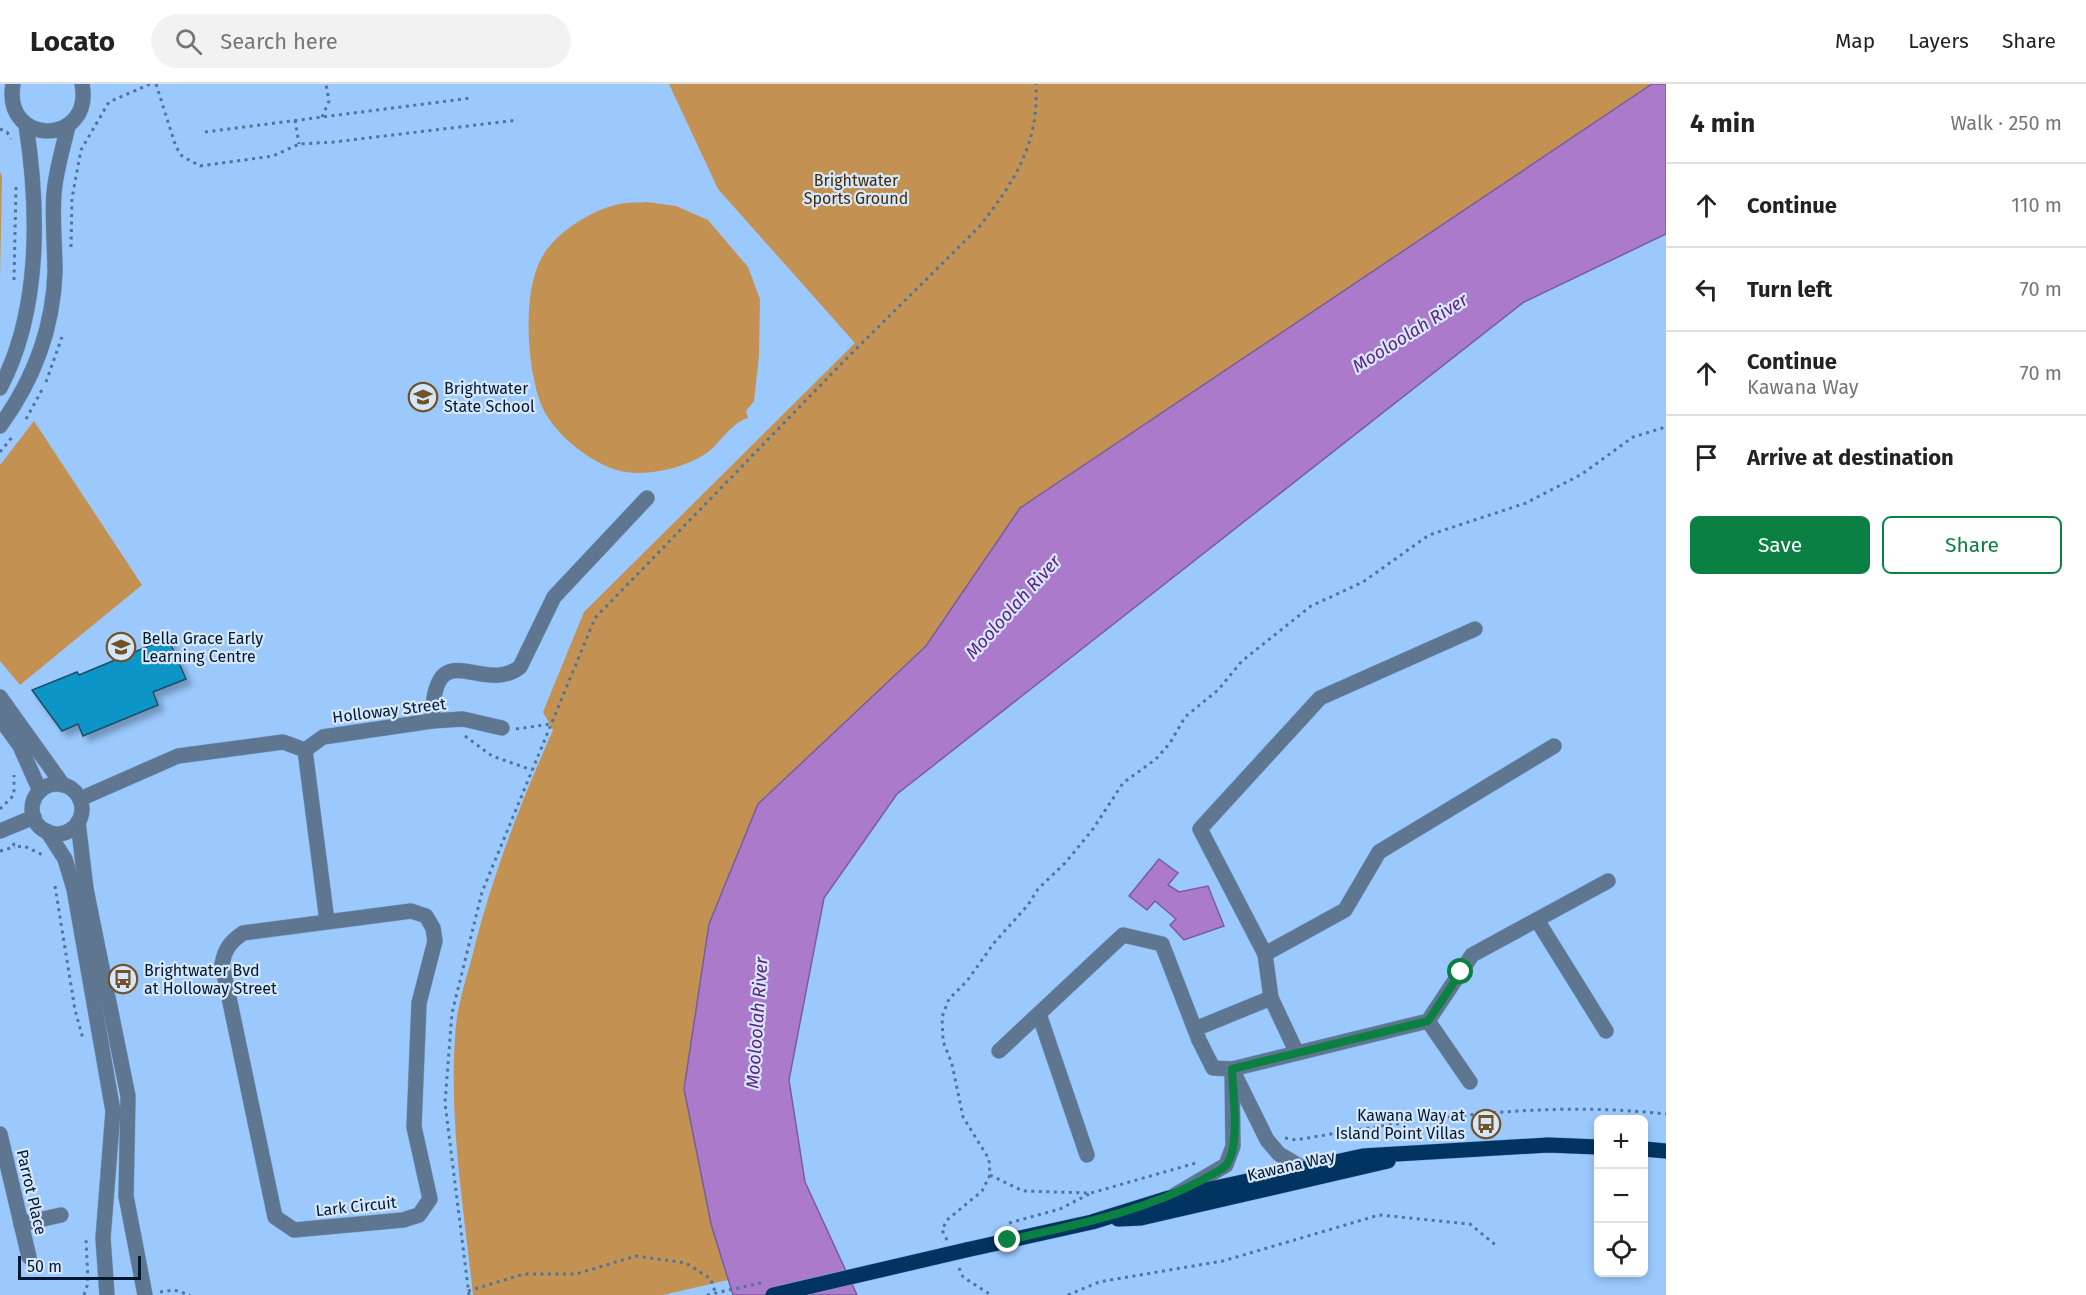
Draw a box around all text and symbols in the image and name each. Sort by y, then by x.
search box [151,14,571,68]
text: Locato [30,25,115,58]
icon: search [172,25,205,58]
text: Search here [220,28,338,55]
text: Map [1835,28,1875,54]
text: Layers [1908,28,1969,54]
text: Share [2002,28,2056,54]
text: 4 min [1690,108,1755,139]
text: Walk · 250 m [1950,111,2062,135]
park label: Brightwater Sports Ground [804,171,908,208]
icon: ahead [1690,189,1723,222]
text: Continue [1747,192,1837,219]
text: 110 m [2011,193,2062,217]
icon: left [1690,273,1723,306]
text: Turn left [1747,276,1832,303]
text: 70 m [2020,277,2062,301]
water label: Mooloolah River [1348,288,1473,377]
text: Continue [1747,348,1837,375]
icon: ahead [1690,357,1723,390]
text: 70 m [2020,361,2062,385]
text: Kawana Way [1747,375,1859,399]
place label: Brightwater State School [444,379,535,416]
school or university icon: Brightwater State School [407,381,439,413]
icon: arrive [1690,441,1723,474]
text: Arrive at destination [1747,444,1954,471]
button: Save [1690,516,1870,574]
button: Share [1882,516,2062,574]
water label: Mooloolah River [961,550,1066,663]
place label: Bella Grace Early Learning Centre [142,629,263,666]
school or university icon: Bella Grace Early Learning Centre [105,631,137,663]
street label: Holloway Street [331,694,447,727]
water label: Mooloolah River [741,955,773,1089]
route start [1447,958,1473,984]
place label: Brightwater Bvd at Holloway Street [144,961,277,998]
bus stop icon: Brightwater Bvd at Holloway Street [107,963,139,995]
place label: Kawana Way at Island Point Villas [1336,1106,1465,1143]
bus stop icon: Kawana Way at Island Point Villas [1470,1108,1502,1140]
map controls [1594,1115,1648,1277]
button: + [1594,1115,1648,1169]
street label: Kawana Way [1245,1146,1337,1185]
street label: Parrot Place [12,1148,51,1237]
button: − [1594,1169,1648,1223]
street label: Lark Circuit [315,1193,398,1220]
button: locate [1594,1223,1648,1277]
route end [994,1226,1020,1252]
scale bar [18,1253,141,1280]
text: 50 m [27,1257,62,1276]

